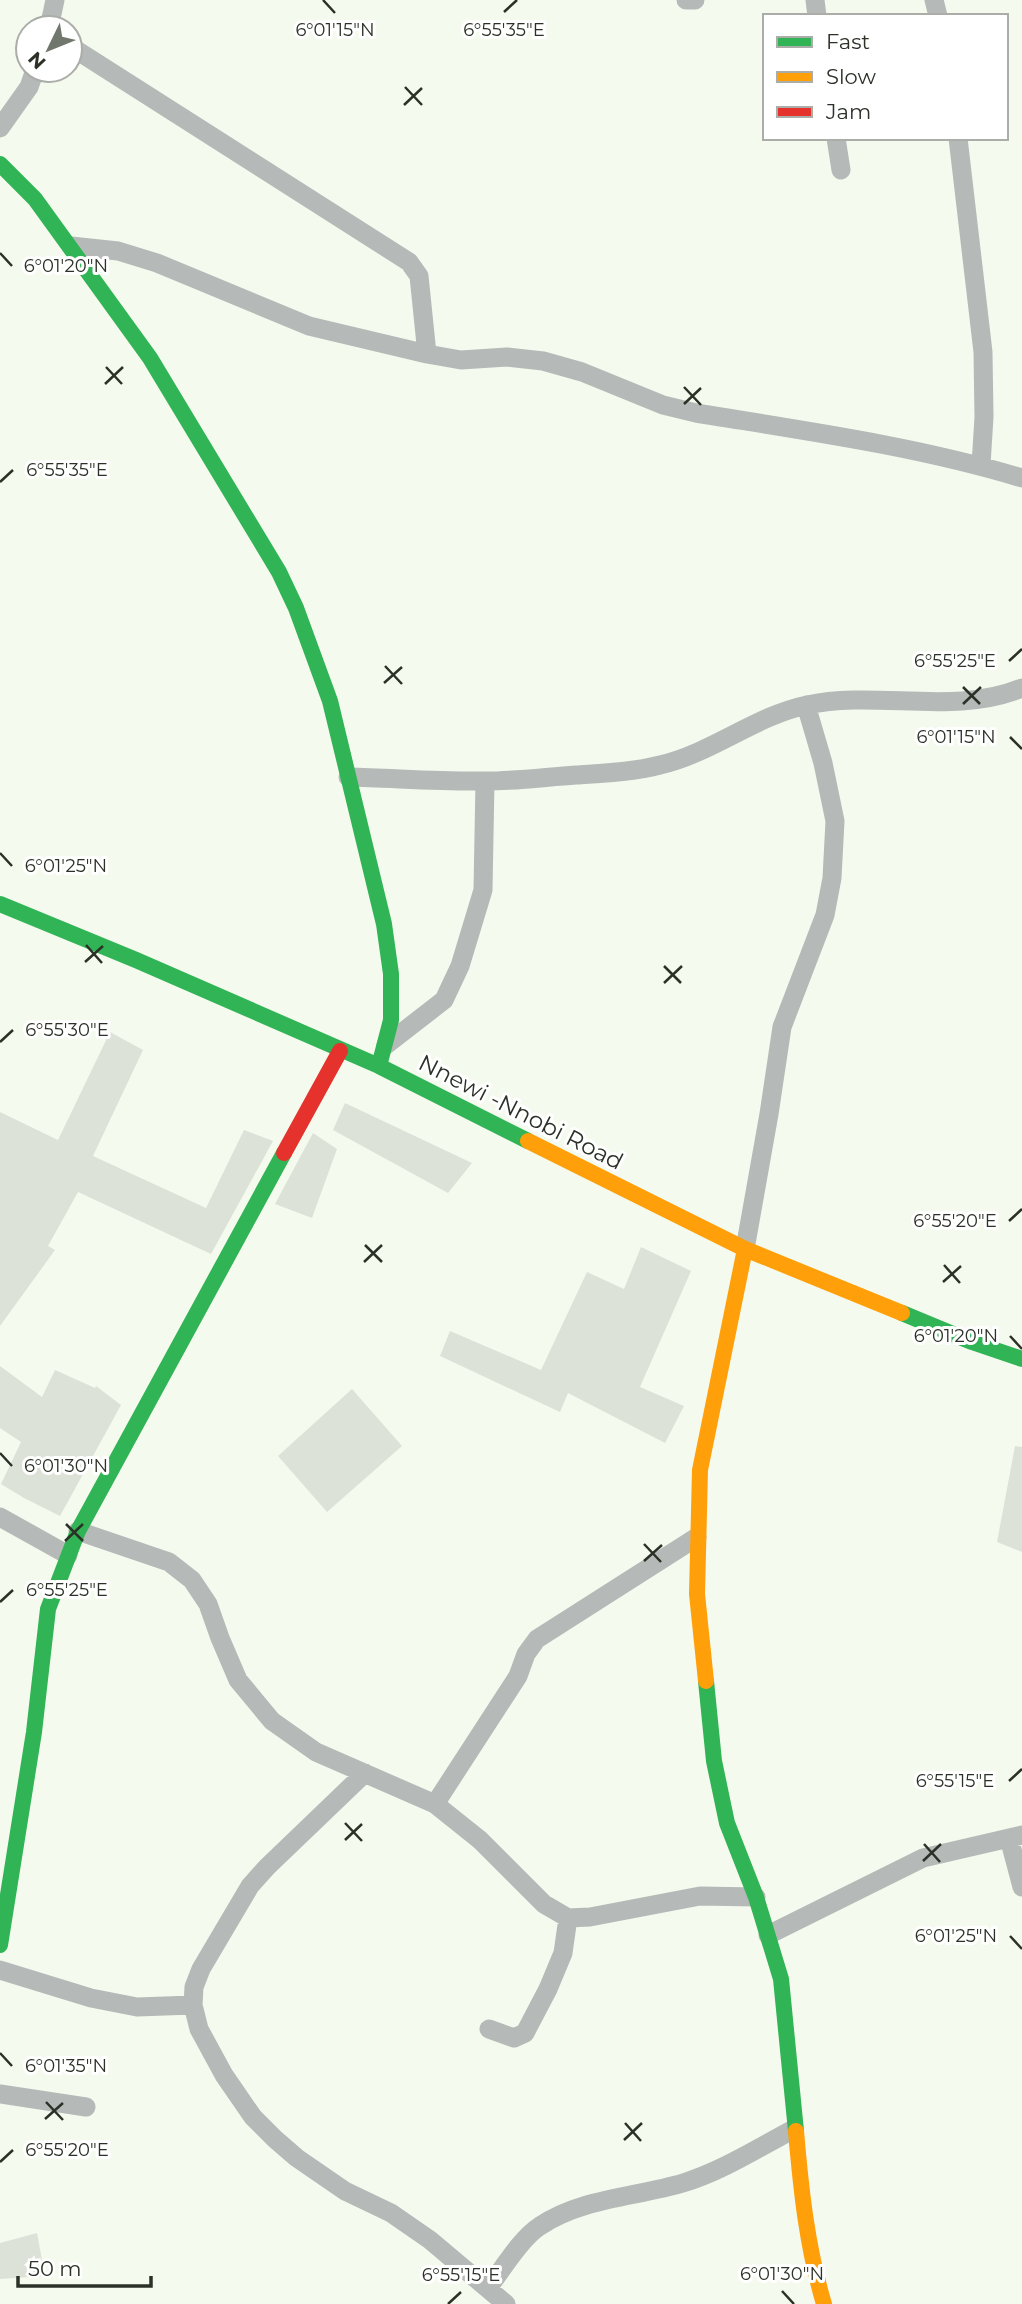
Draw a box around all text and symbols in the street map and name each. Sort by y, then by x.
north arrow [14,14,84,84]
legend [763,14,1008,140]
text: 6°01'15"N [295,19,375,41]
text: 6°55'35"E [463,19,545,41]
text: Fast [826,29,870,54]
text: N [23,47,51,74]
text: Slow [826,64,876,89]
text: Jam [825,99,871,124]
text: 6°01'20"N [24,255,108,277]
text: 6°55'35"E [26,459,108,481]
text: 6°55'25"E [914,650,996,672]
text: 6°01'15"N [916,726,996,748]
text: 6°01'25"N [25,855,107,877]
text: 6°55'30"E [25,1019,109,1041]
street label: Nnewi -Nnobi Road [414,1048,628,1176]
text: 6°55'20"E [913,1210,997,1232]
text: 6°01'20"N [914,1325,998,1347]
text: 6°01'30"N [24,1455,108,1477]
text: 6°55'25"E [26,1579,108,1601]
text: 6°55'15"E [916,1770,994,1792]
text: 6°01'25"N [915,1925,997,1947]
text: 6°01'35"N [25,2055,107,2077]
text: 6°55'20"E [25,2139,109,2161]
scale bar [18,2244,150,2288]
text: 50 m [28,2256,82,2281]
text: 6°01'30"N [740,2263,824,2285]
text: 6°55'15"E [422,2264,500,2286]

